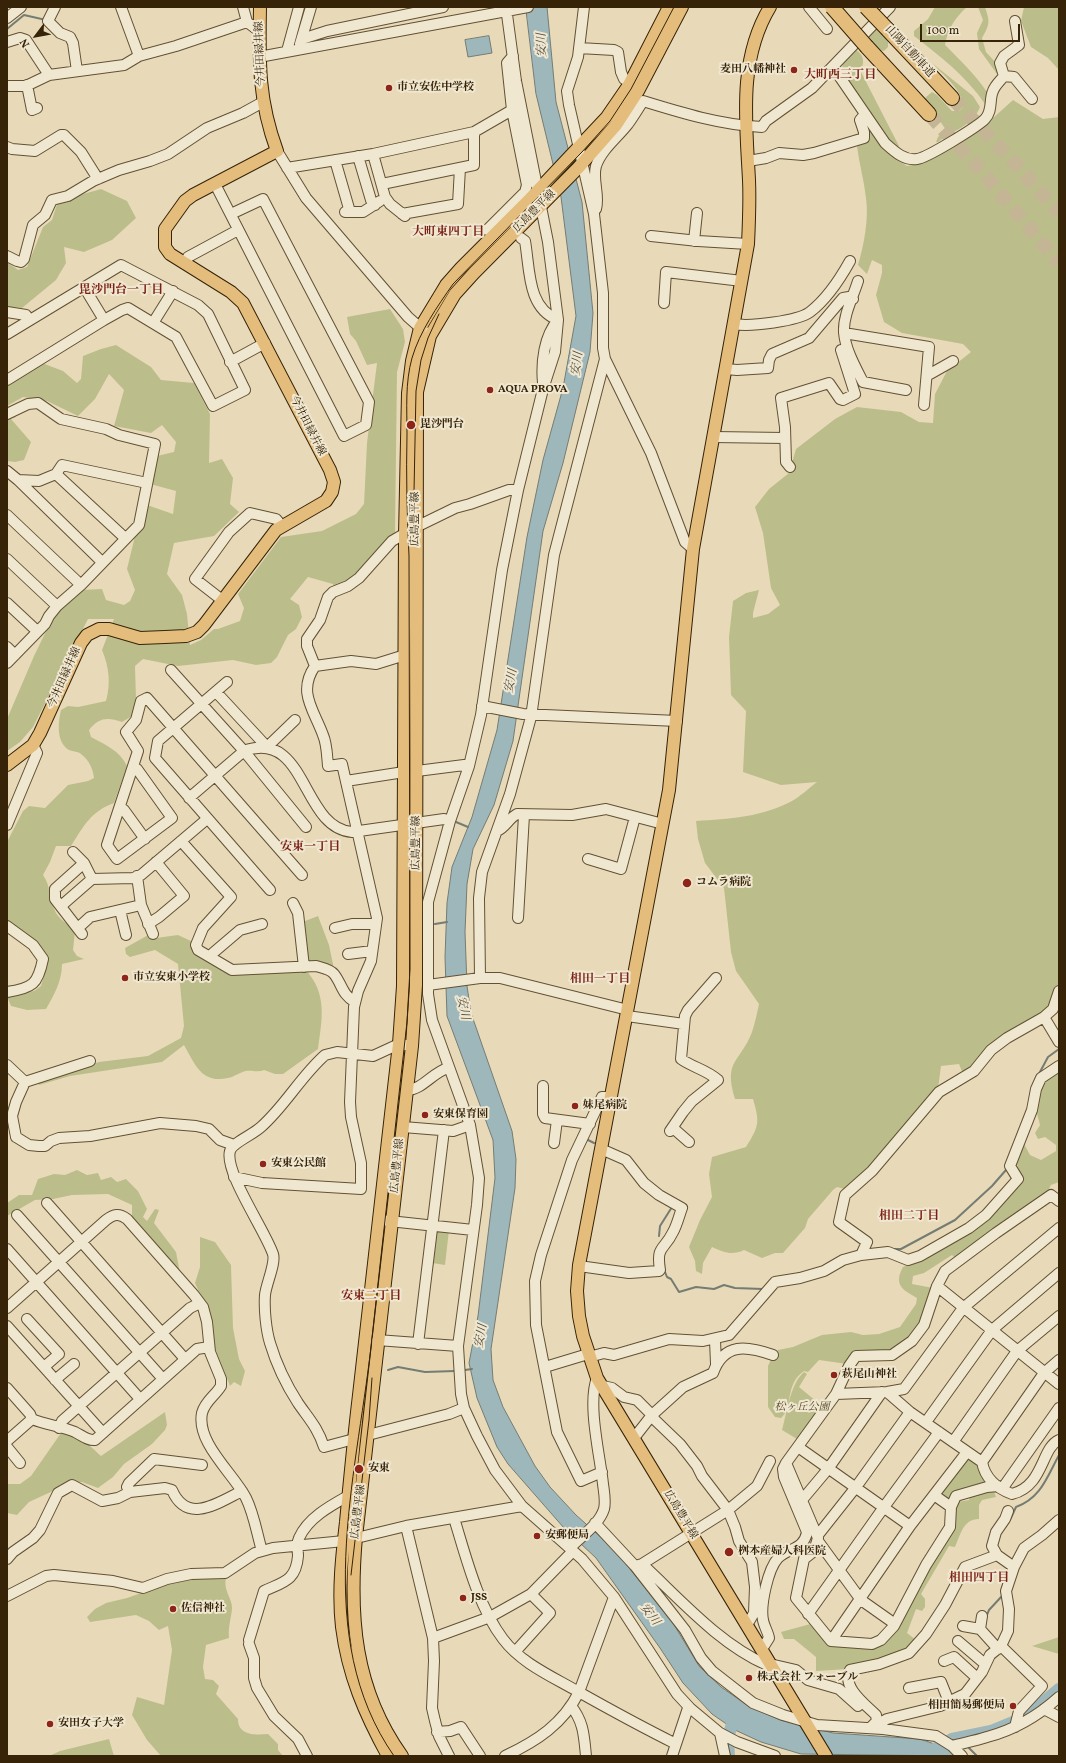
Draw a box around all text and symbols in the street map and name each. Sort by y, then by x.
north arrow [16,16,56,56]
scale bar [922,16,1022,42]
street label: 今井田緑井線 [253,21,269,87]
street label: 山陽自動車道 [882,23,936,81]
text: 100 m [927,23,959,39]
water label: 安川 [535,33,551,57]
text: N [17,35,34,50]
place label: 麦田八幡神社 [720,63,786,77]
marker: 麦田八幡神社 [789,65,799,75]
district label: 大町西三丁目 [804,69,876,83]
place label: 市立安佐中学校 [397,81,474,95]
marker: 市立安佐中学校 [384,83,394,93]
street label: 広島豊平線 [511,188,559,236]
district label: 大町東四丁目 [412,226,484,240]
district label: 毘沙門台一丁目 [79,284,163,298]
water label: 安川 [569,351,587,377]
place label: AQUA PROVA [498,383,568,397]
marker: AQUA PROVA [485,385,495,395]
street label: 今井田緑井線 [286,394,328,458]
place label: 毘沙門台 [420,418,464,432]
marker: 毘沙門台 [405,419,417,431]
street label: 広島豊平線 [409,492,423,546]
street label: 今井田緑井線 [46,645,84,711]
water label: 安川 [503,668,521,694]
street label: 広島豊平線 [410,816,424,870]
district label: 安東一丁目 [280,841,340,855]
place label: コムラ病院 [696,876,751,890]
marker: コムラ病院 [681,877,693,889]
place label: 市立安東小学校 [133,971,210,985]
marker: 市立安東小学校 [120,973,130,983]
district label: 相田一丁目 [570,973,630,987]
water label: 安川 [452,995,472,1021]
place label: 妹尾病院 [583,1099,627,1113]
marker: 妹尾病院 [570,1101,580,1111]
place label: 安東保育園 [433,1108,488,1122]
marker: 安東保育園 [420,1110,430,1120]
street label: 広島豊平線 [389,1138,407,1194]
place label: 安東公民館 [271,1157,326,1171]
marker: 安東公民館 [258,1159,268,1169]
district label: 相田二丁目 [879,1210,939,1224]
district label: 安東二丁目 [341,1290,401,1304]
water label: 安川 [473,1323,491,1349]
place label: 萩尾山神社 [842,1368,897,1382]
marker: 萩尾山神社 [829,1370,839,1380]
park label: 松ヶ丘公園 [775,1401,829,1415]
place label: 安東 [368,1462,390,1476]
marker: 安東 [353,1463,365,1475]
street label: 広島豊平線 [349,1484,369,1540]
street label: 広島豊平線 [660,1488,700,1542]
place label: 安郵便局 [545,1529,589,1543]
marker: 安郵便局 [532,1531,542,1541]
place label: 桝本産婦人科医院 [738,1545,826,1559]
marker: 桝本産婦人科医院 [723,1546,735,1558]
district label: 相田四丁目 [949,1572,1009,1586]
place label: JSS [471,1591,487,1605]
marker: JSS [458,1593,468,1603]
water label: 安川 [636,1601,662,1629]
place label: 佐信神社 [181,1602,225,1616]
marker: 佐信神社 [168,1604,178,1614]
place label: 株式会社 フォーブル [757,1671,858,1685]
marker: 株式会社 フォーブル [744,1673,754,1683]
place label: 相田簡易郵便局 [928,1699,1005,1713]
marker: 相田簡易郵便局 [1008,1701,1018,1711]
place label: 安田女子大学 [58,1717,124,1731]
marker: 安田女子大学 [45,1719,55,1729]

